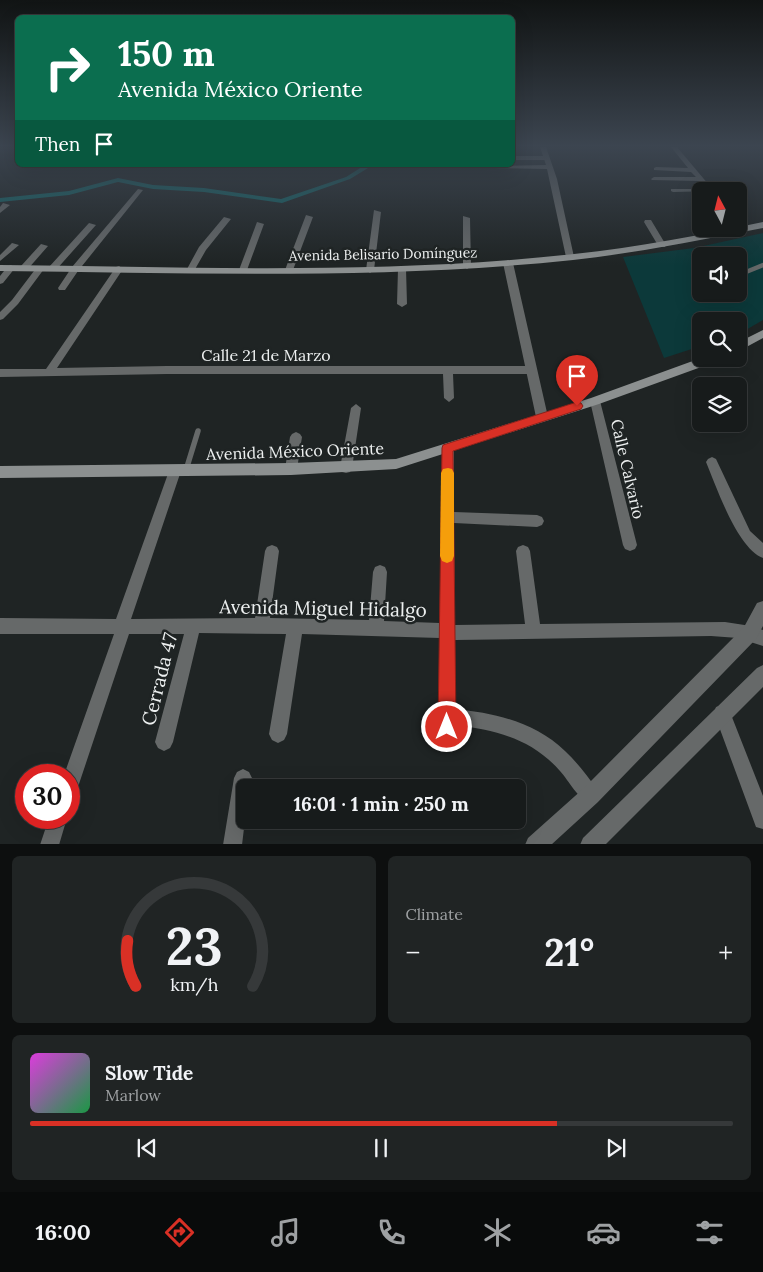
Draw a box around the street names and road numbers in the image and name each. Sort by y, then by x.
street label: Avenida Belisario Domínguez [287,243,478,265]
street label: Calle 21 de Marzo [201,345,331,365]
street label: Calle Calvario [607,417,649,521]
street label: Avenida México Oriente [205,438,385,464]
street label: Avenida Miguel Hidalgo [218,594,427,622]
street label: Cerrada 47 [136,630,182,728]

